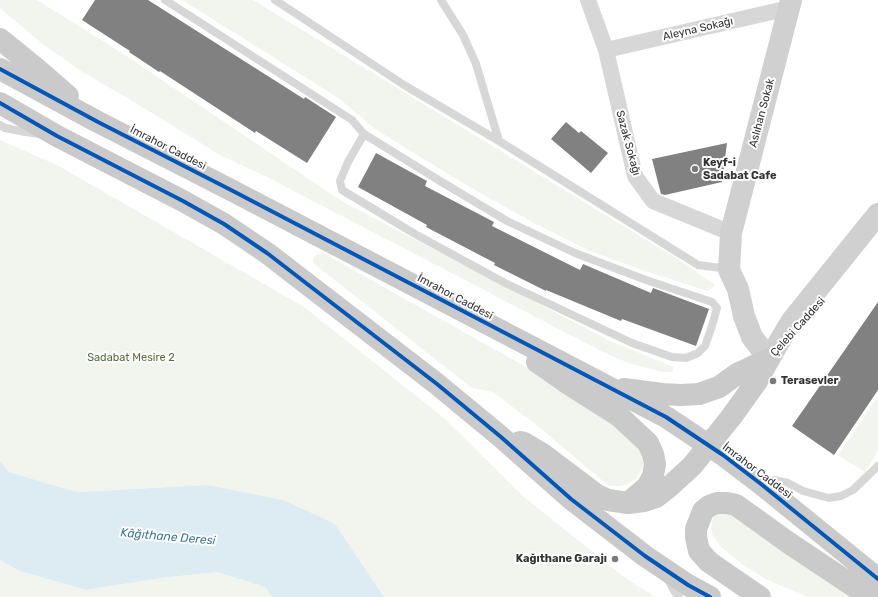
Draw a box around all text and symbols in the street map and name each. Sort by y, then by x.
street label: Aleyna Sokağı [662,15,734,43]
street label: Aslıhan Sokak [746,77,778,149]
street label: Sazak Sokağı [613,109,643,177]
street label: İmrahor Caddesi [128,123,208,173]
place label: Keyf-i Sadabat Cafe [703,156,777,182]
marker: Keyf-i Sadabat Cafe [690,164,700,174]
street label: İmrahor Caddesi [415,272,495,322]
street label: Çelebi Caddesi [768,295,828,359]
park label: Sadabat Mesire 2 [87,351,175,365]
place label: Terasevler [781,374,838,388]
marker: Terasevler [768,376,778,386]
street label: İmrahor Caddesi [720,441,794,501]
water label: Kâğıthane Deresi [120,526,216,548]
place label: Kağıthane Garajı [516,552,607,566]
marker: Kağıthane Garajı [610,554,620,564]

